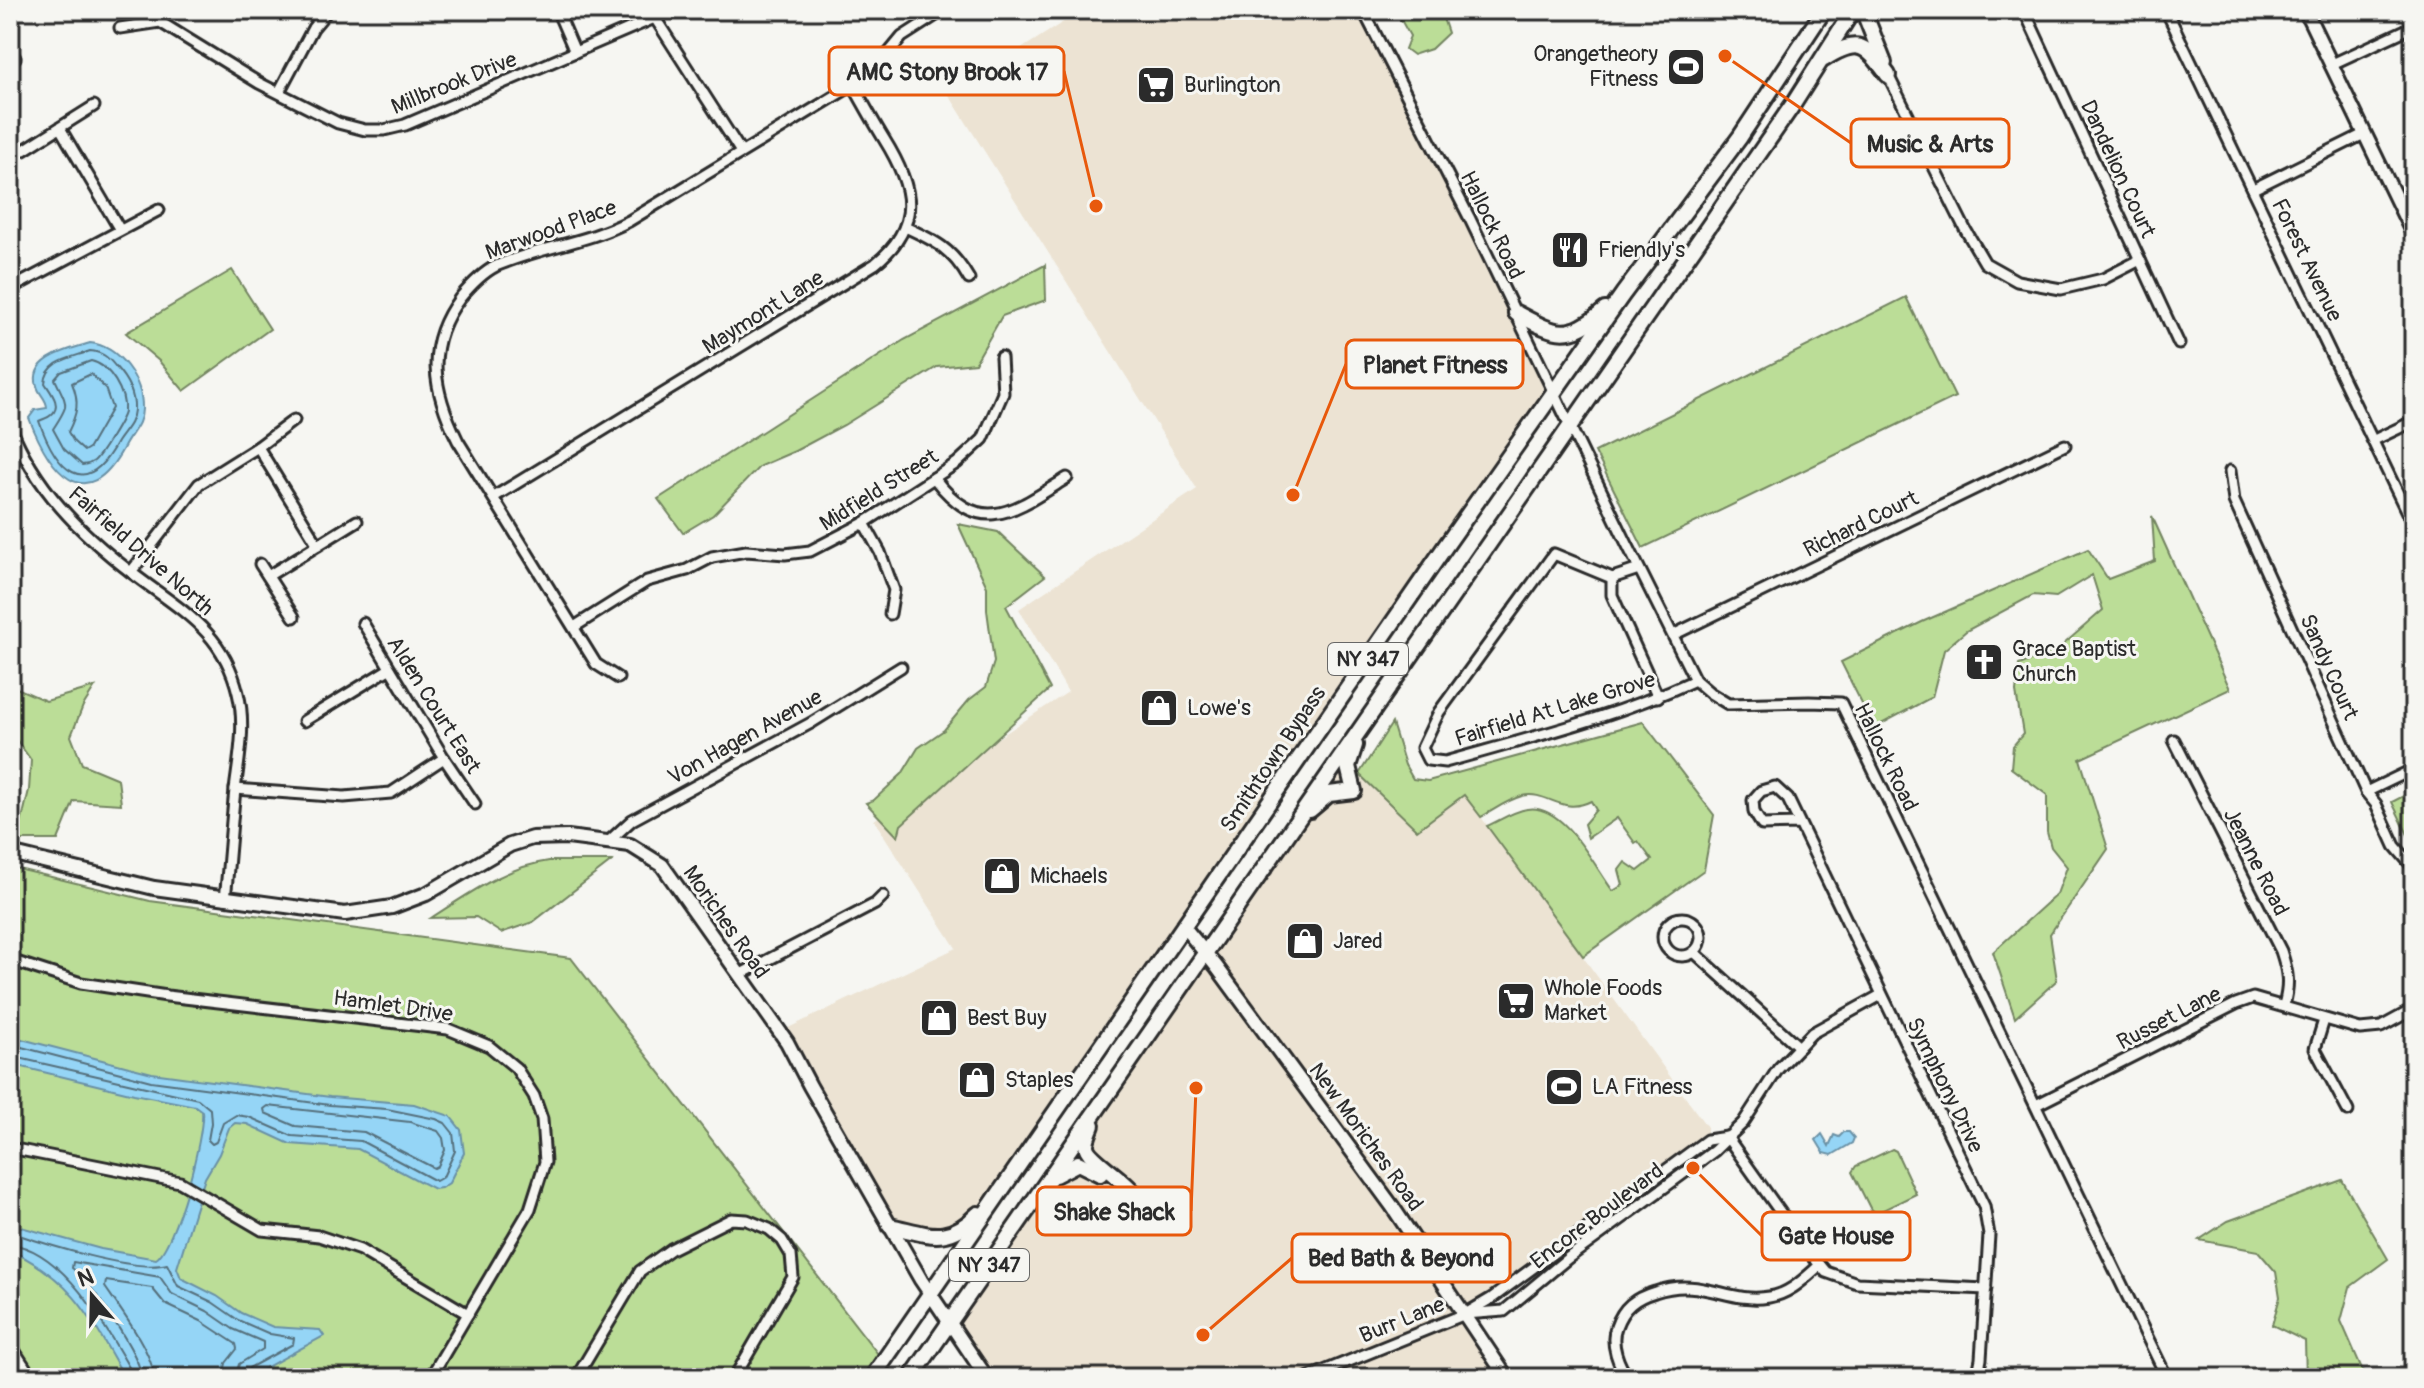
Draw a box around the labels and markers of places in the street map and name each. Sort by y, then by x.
place label: Orangetheory Fitness [1533,40,1658,93]
sports icon: Orangetheory Fitness [1665,46,1707,88]
callout: AMC Stony Brook 17 [829,47,1064,95]
supermarket icon: Burlington [1135,64,1177,106]
place label: Burlington [1184,71,1281,99]
callout: Music & Arts [1851,119,2009,167]
restaurant icon: Friendly's [1549,229,1591,271]
place label: Friendly's [1598,236,1685,264]
callout: Planet Fitness [1346,340,1523,388]
place label: Grace Baptist Church [2012,635,2136,688]
church icon: Grace Baptist Church [1963,641,2005,683]
shop icon: Lowe's [1138,687,1180,729]
place label: Lowe's [1187,694,1251,722]
shop icon: Michaels [981,855,1023,897]
place label: Michaels [1030,862,1108,890]
shop icon: Jared [1284,920,1326,962]
place label: Jared [1333,927,1383,955]
place label: Whole Foods Market [1544,974,1662,1027]
supermarket icon: Whole Foods Market [1495,980,1537,1022]
shop icon: Best Buy [918,997,960,1039]
place label: Best Buy [967,1004,1047,1032]
shop icon: Staples [956,1059,998,1101]
place label: Staples [1005,1066,1073,1094]
sports icon: LA Fitness [1543,1066,1585,1108]
place label: LA Fitness [1592,1073,1693,1101]
callout: Shake Shack [1037,1187,1191,1235]
callout: Gate House [1762,1212,1910,1260]
callout: Bed Bath & Beyond [1292,1234,1510,1282]

